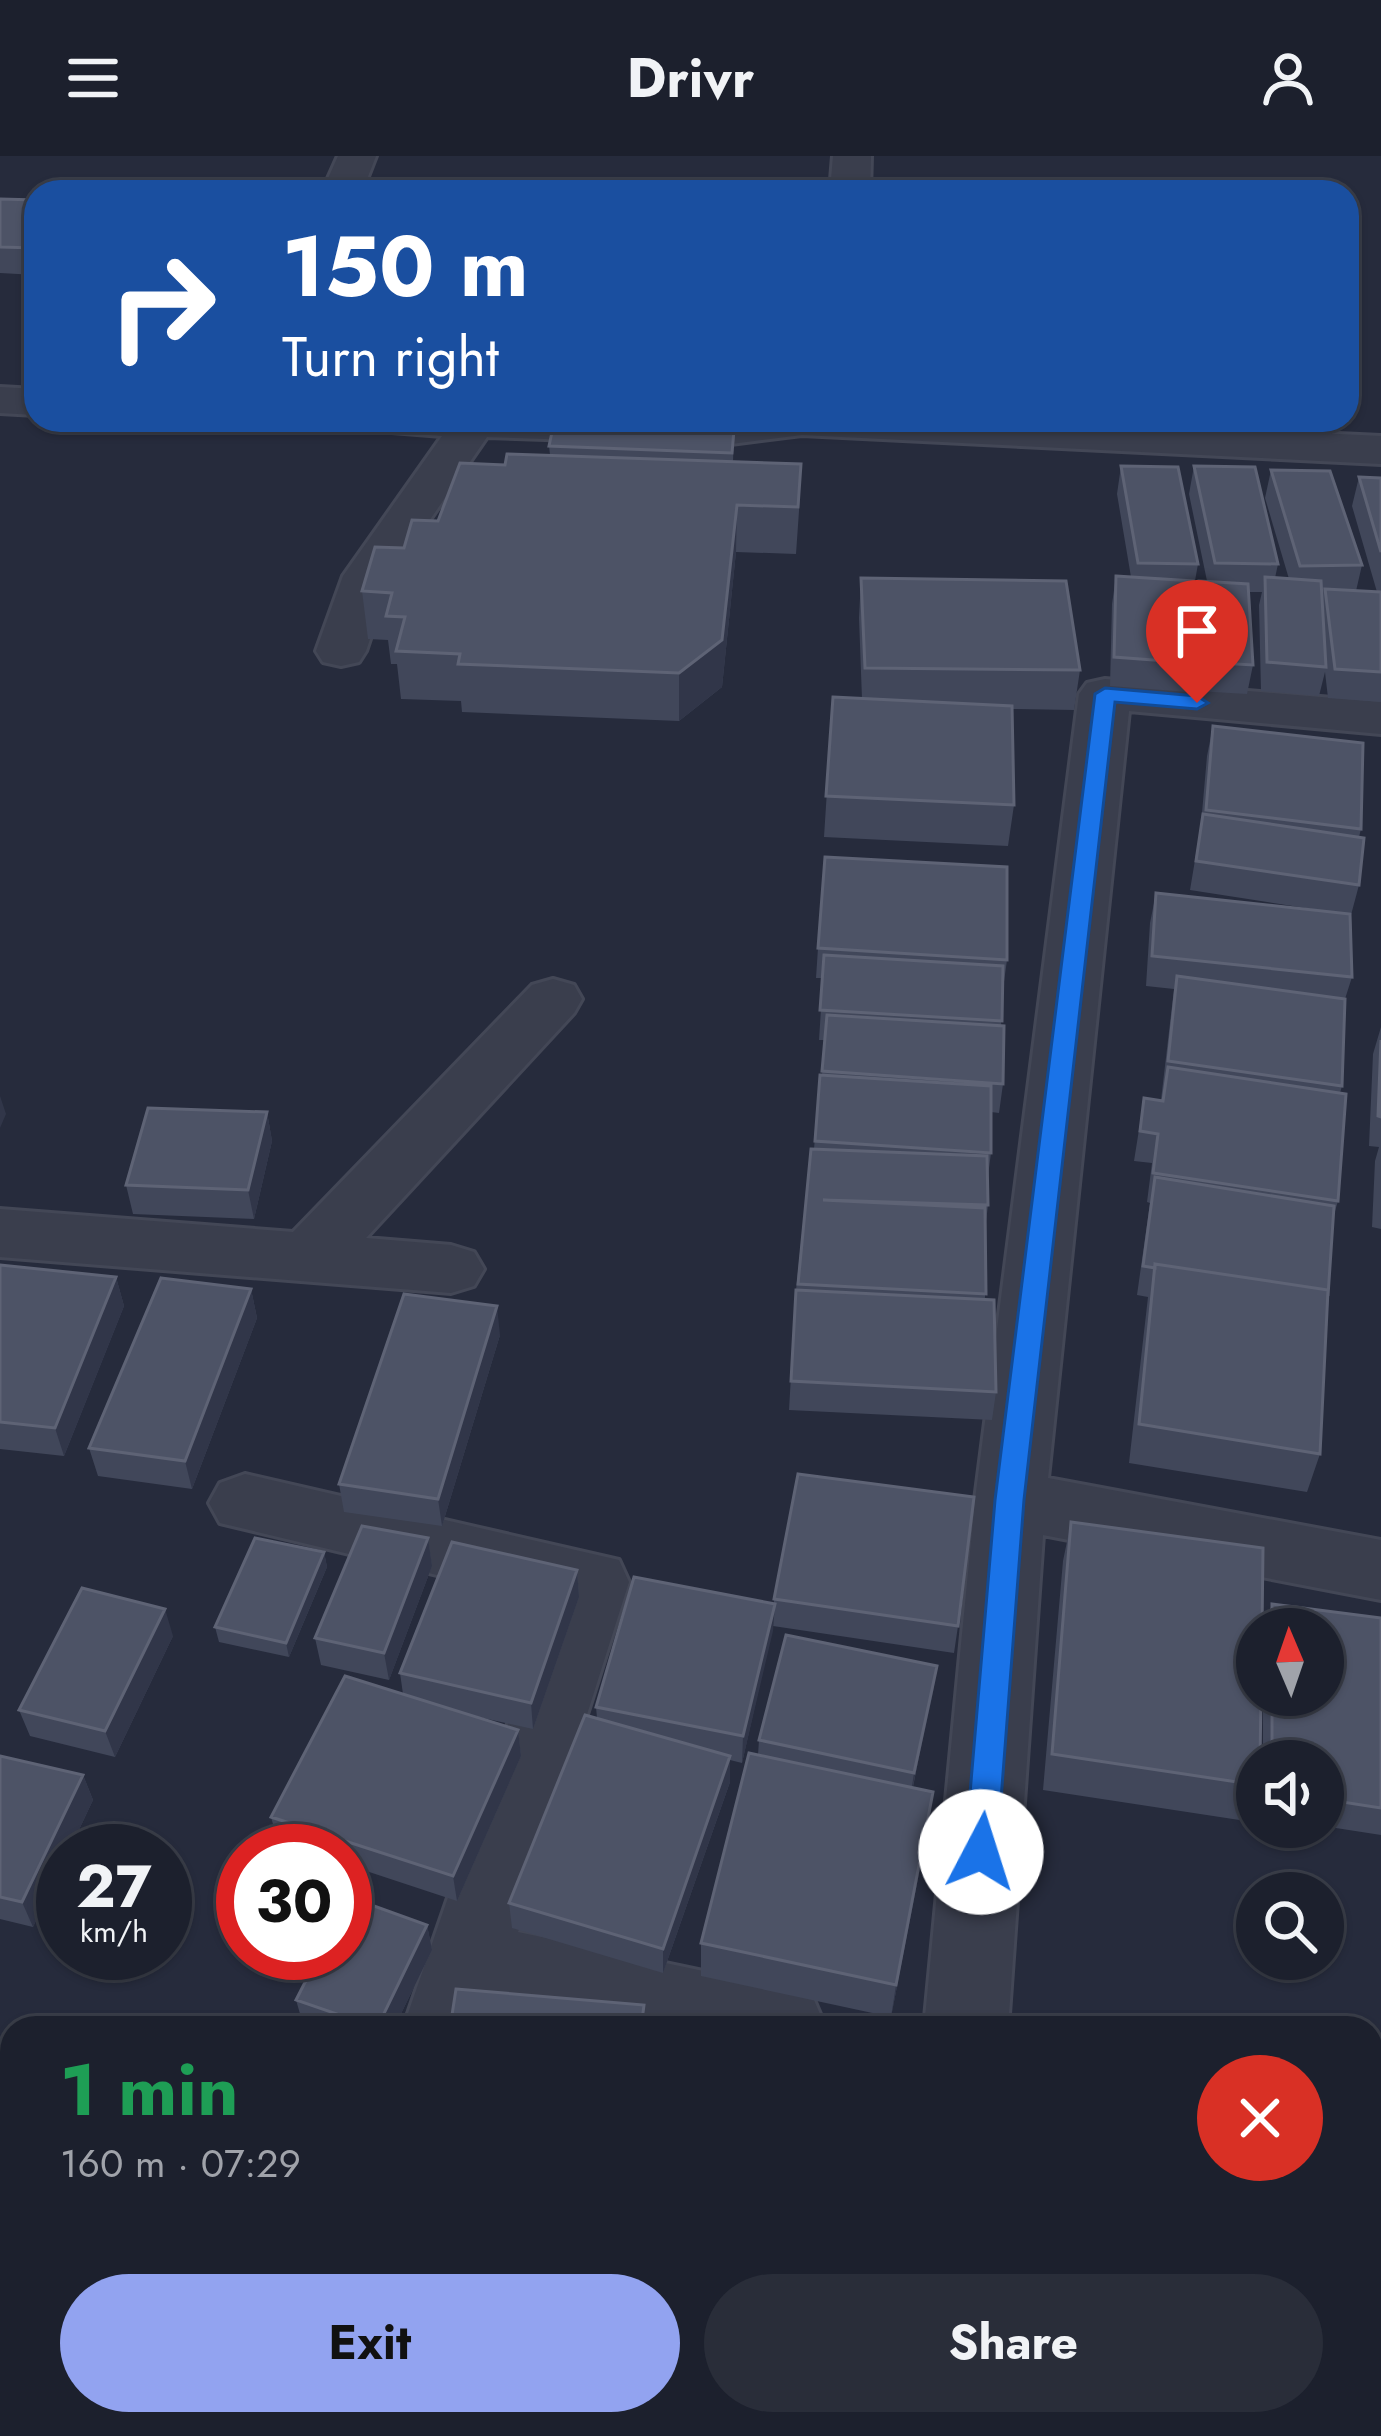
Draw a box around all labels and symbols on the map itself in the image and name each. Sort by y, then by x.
pin [1146,580,1248,703]
north arrow [1236,1608,1344,1716]
position arrow [918,1789,1044,1915]
speed limit sign: 30 [216,1824,372,1980]

